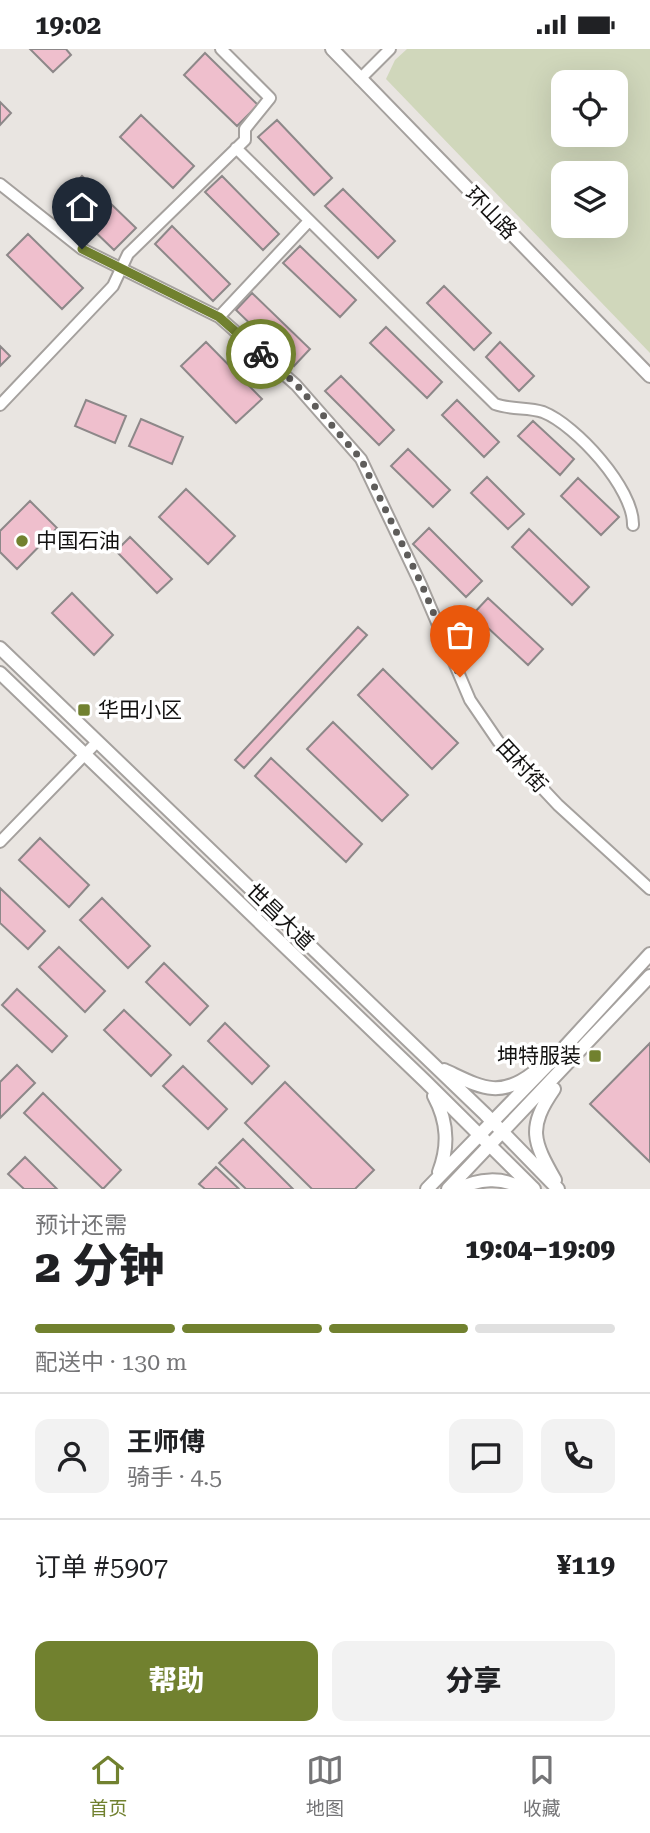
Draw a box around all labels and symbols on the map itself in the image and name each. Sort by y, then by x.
pin [52,177,112,249]
street label: 环山路 [460,182,522,244]
courier [226,319,296,389]
place label: 中国石油 [36,529,120,553]
marker: 中国石油 [14,533,30,549]
pin [430,605,490,677]
place label: 华田小区 [98,698,182,722]
marker: 华田小区 [76,702,92,718]
street label: 田村街 [492,735,552,797]
street label: 世昌大道 [241,879,319,955]
place label: 坤特服装 [497,1044,581,1068]
marker: 坤特服装 [587,1048,603,1064]

